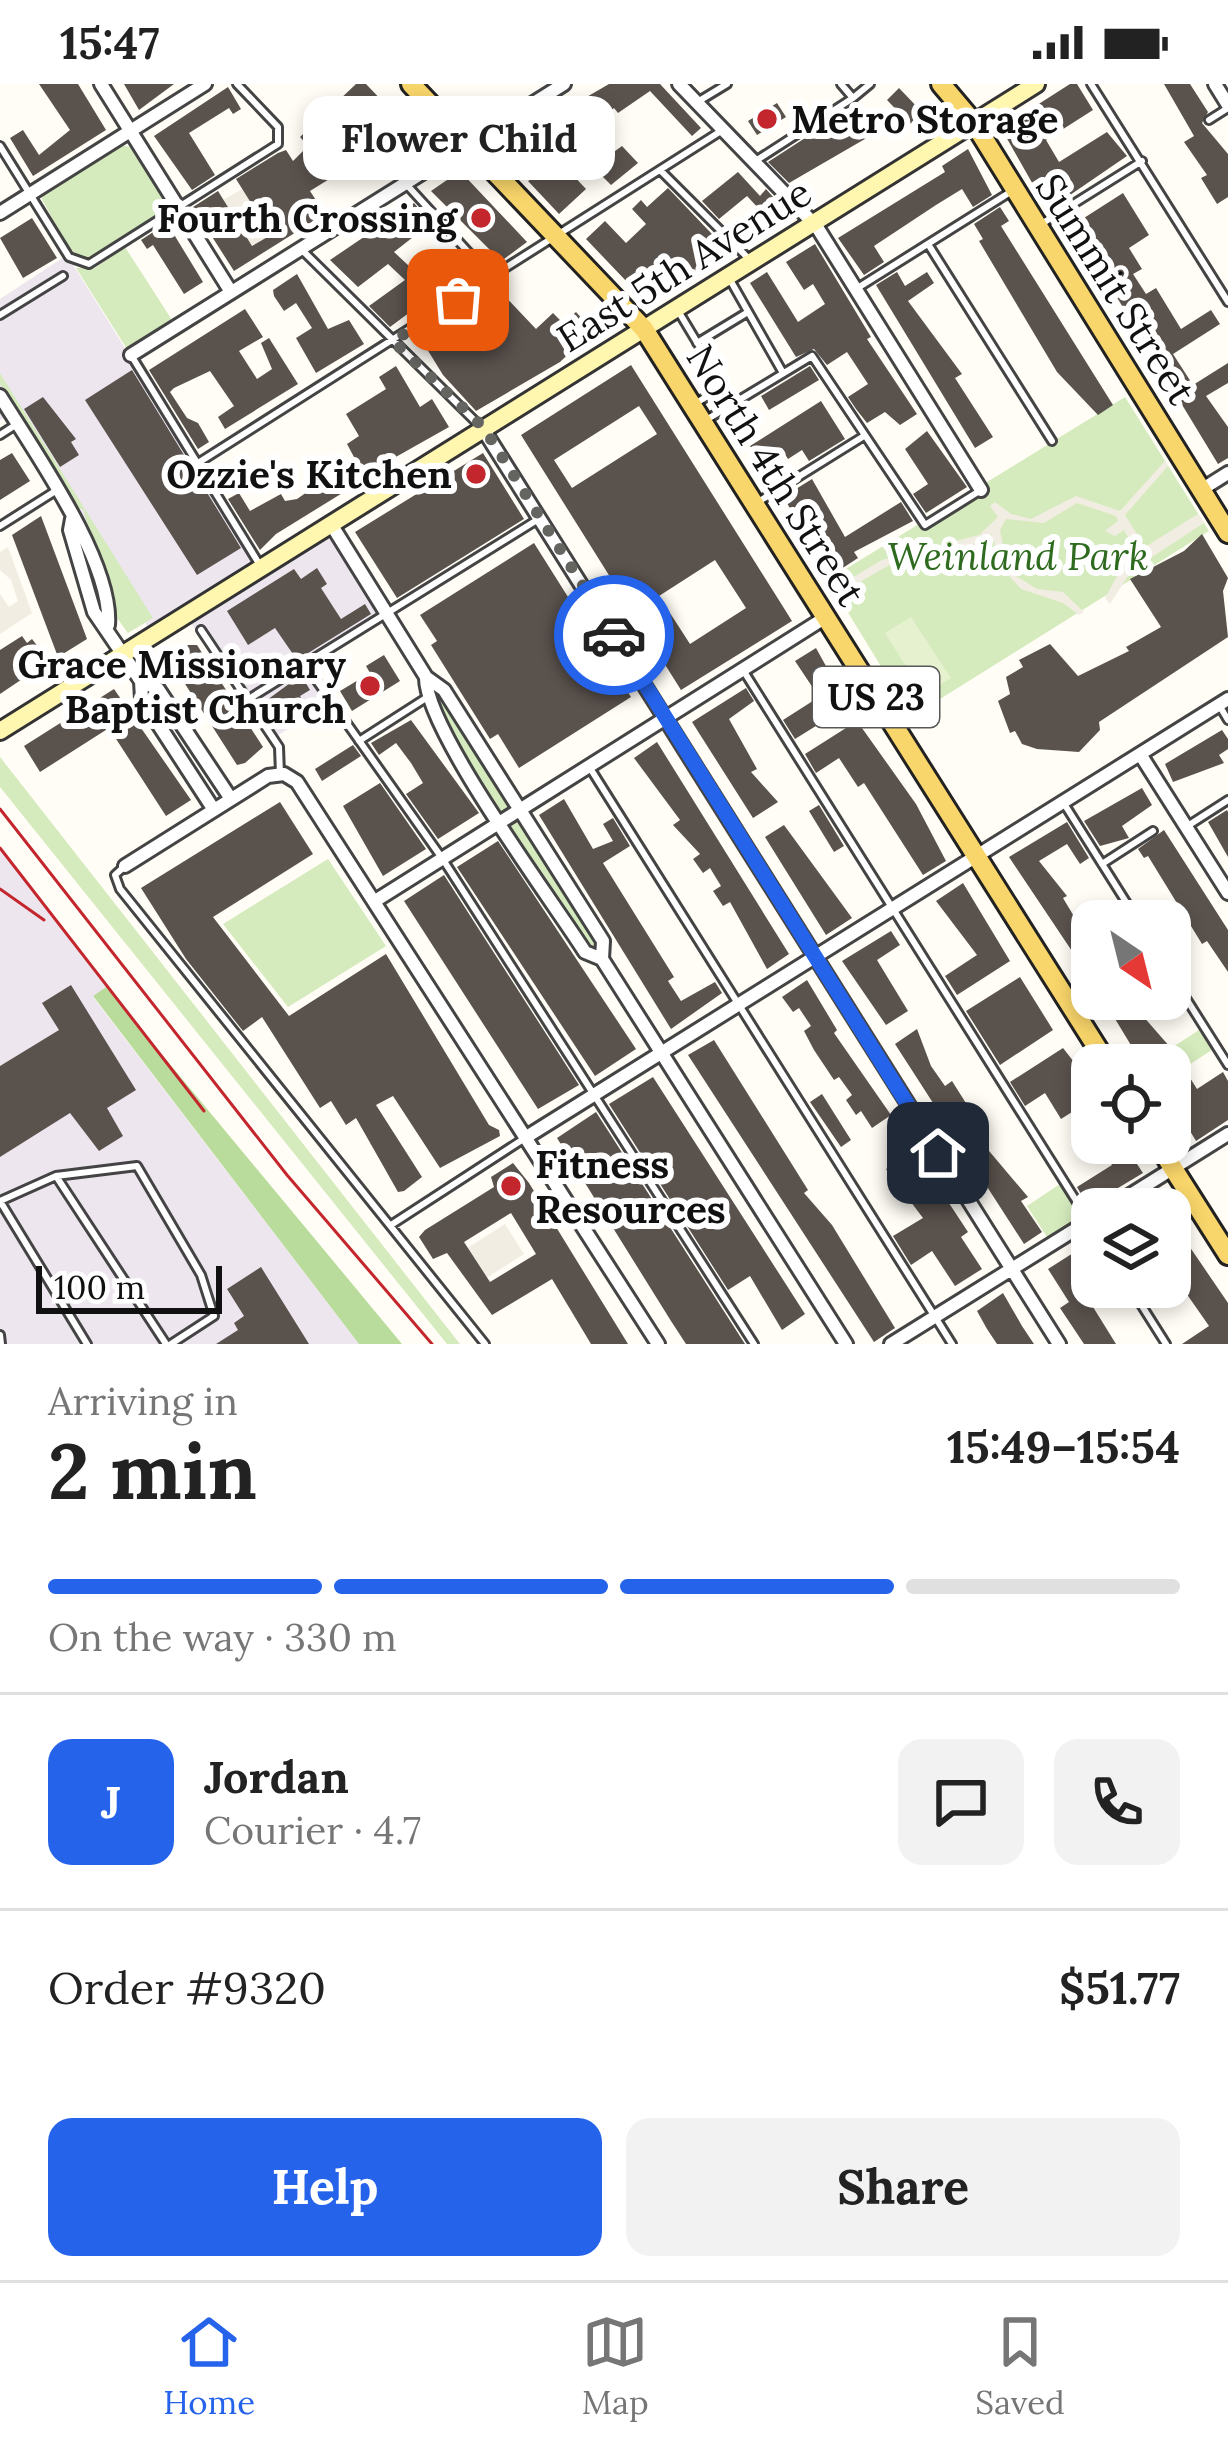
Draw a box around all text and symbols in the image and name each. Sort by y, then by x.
text: 15:47 [60,14,160,71]
place label: Metro Storage [791,94,1058,144]
callout: Flower Child [302,96,614,180]
marker: Metro Storage [754,106,780,132]
text: Flower Child [341,113,577,163]
street label: Summit Street [1025,164,1207,414]
street label: East 5th Avenue [548,167,820,363]
place label: Fourth Crossing [156,193,458,243]
marker: Fourth Crossing [468,205,494,231]
pin [407,249,509,351]
icon: bag [425,267,491,333]
street label: North 4th Street [676,335,876,615]
place label: Ozzie's Kitchen [166,449,452,499]
marker: Ozzie's Kitchen [463,461,489,487]
park label: Weinland Park [887,531,1149,581]
courier [554,575,674,695]
icon: car [581,602,647,668]
place label: Grace Missionary Baptist Church [17,639,347,734]
road number: US 23 [813,667,939,727]
marker: Grace Missionary Baptist Church [357,673,383,699]
north arrow [1071,900,1191,1020]
map controls [1071,900,1191,1308]
button: locate [1071,1044,1191,1164]
pin [887,1102,989,1204]
icon: home [905,1120,971,1186]
place label: Fitness Resources [535,1139,726,1234]
marker: Fitness Resources [498,1173,524,1199]
button: layers [1071,1188,1191,1308]
scale bar [36,1260,222,1313]
text: 100 m [54,1266,145,1308]
text: Arriving in [48,1376,238,1426]
text: 15:49–15:54 [947,1418,1180,1475]
text: 2 min [48,1421,257,1520]
text: On the way · 330 m [48,1612,397,1662]
button: chat [898,1739,1024,1865]
button: phone [1054,1739,1180,1865]
text: Jordan [204,1748,349,1805]
text: J [101,1773,121,1830]
text: Courier · 4.7 [204,1805,421,1855]
text: Order #9320 [48,1959,326,2016]
text: $51.77 [1059,1959,1180,2016]
button: Help [48,2118,602,2256]
button: Share [626,2118,1180,2256]
tab: Home [163,2309,255,2423]
tab: Map [582,2309,649,2423]
tab: Saved [975,2309,1065,2423]

